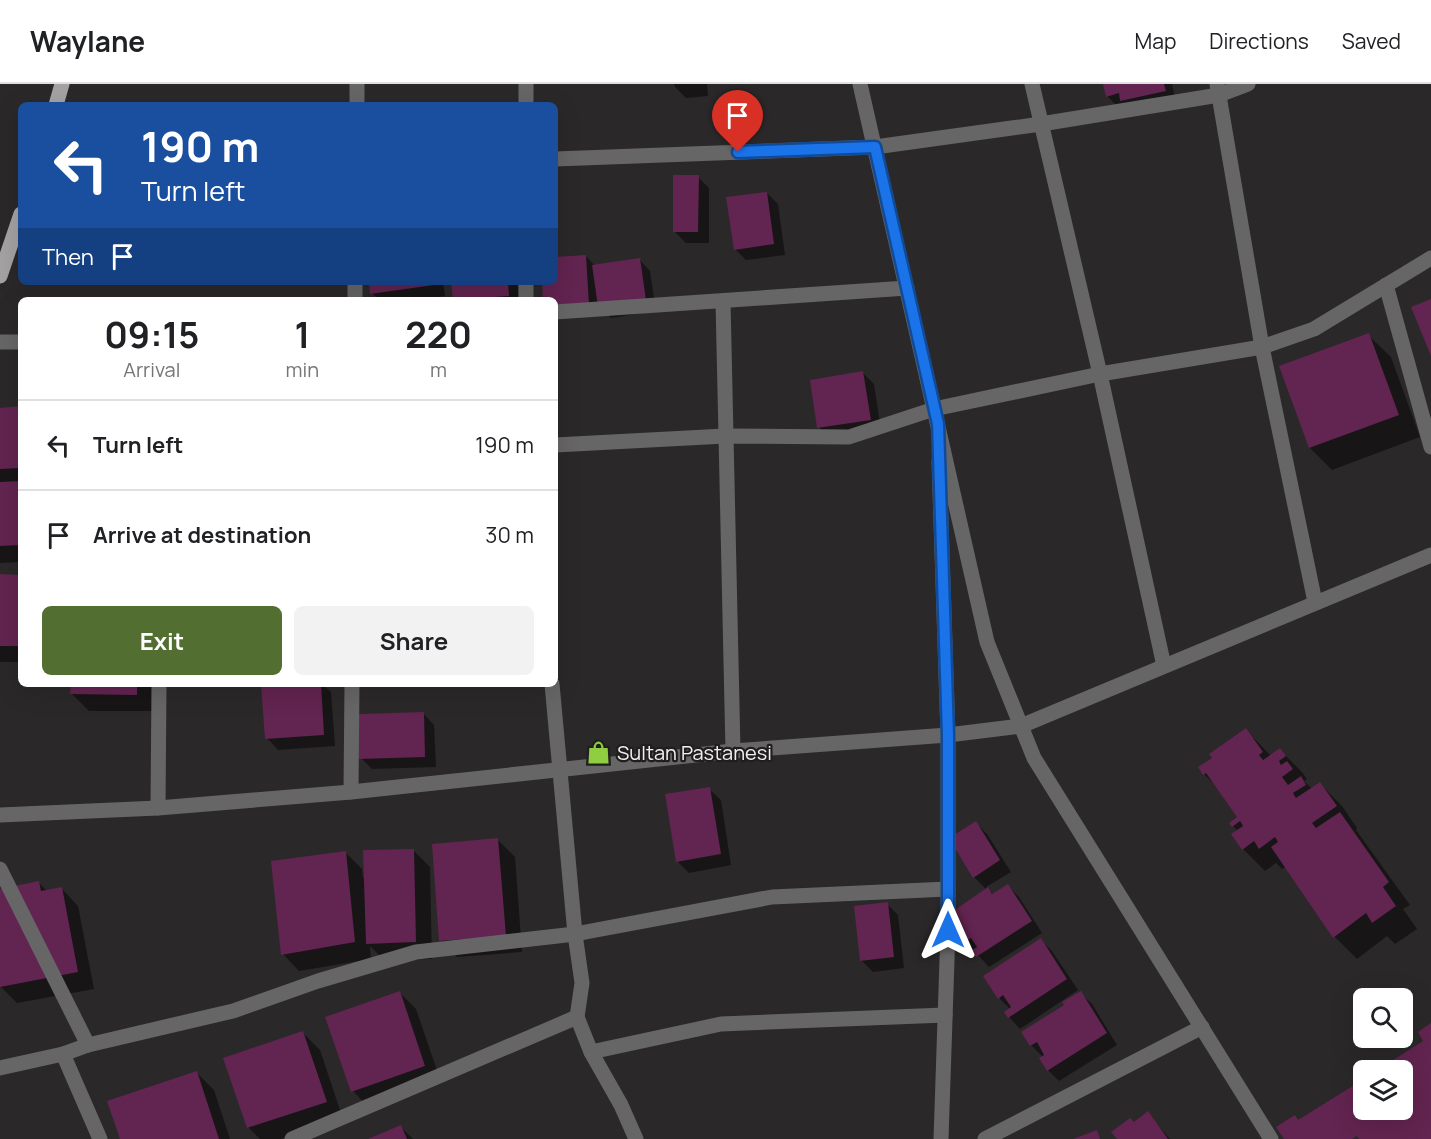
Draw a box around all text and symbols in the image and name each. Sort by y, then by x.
text: Waylane [30,22,145,60]
text: Map [1135,27,1176,55]
text: Directions [1209,27,1309,55]
text: Saved [1342,27,1401,55]
pin [712,90,763,152]
icon: arrive [721,99,754,132]
text: 190 m [141,117,259,175]
icon: left [42,126,120,204]
text: Turn left [141,172,245,209]
icon: arrive [106,240,139,273]
text: Then [42,242,94,272]
text: 09:15 [104,310,199,359]
text: 1 [294,310,310,359]
text: 220 [405,310,472,359]
text: Arrival [123,356,180,383]
text: min [286,356,319,383]
text: m [430,356,447,383]
icon: left [42,429,75,462]
text: Turn left [93,430,183,460]
text: 190 m [475,430,534,460]
icon: arrive [42,519,75,552]
text: Arrive at destination [93,520,311,550]
text: 30 m [485,520,534,550]
button: Exit [42,606,282,675]
button: Share [294,606,534,675]
shop icon: Sultan Pastanesi [586,739,612,765]
place label: Sultan Pastanesi [617,739,772,766]
position arrow [916,898,980,962]
map controls [1353,988,1413,1120]
button: search [1353,988,1413,1048]
button: layers [1353,1060,1413,1120]

